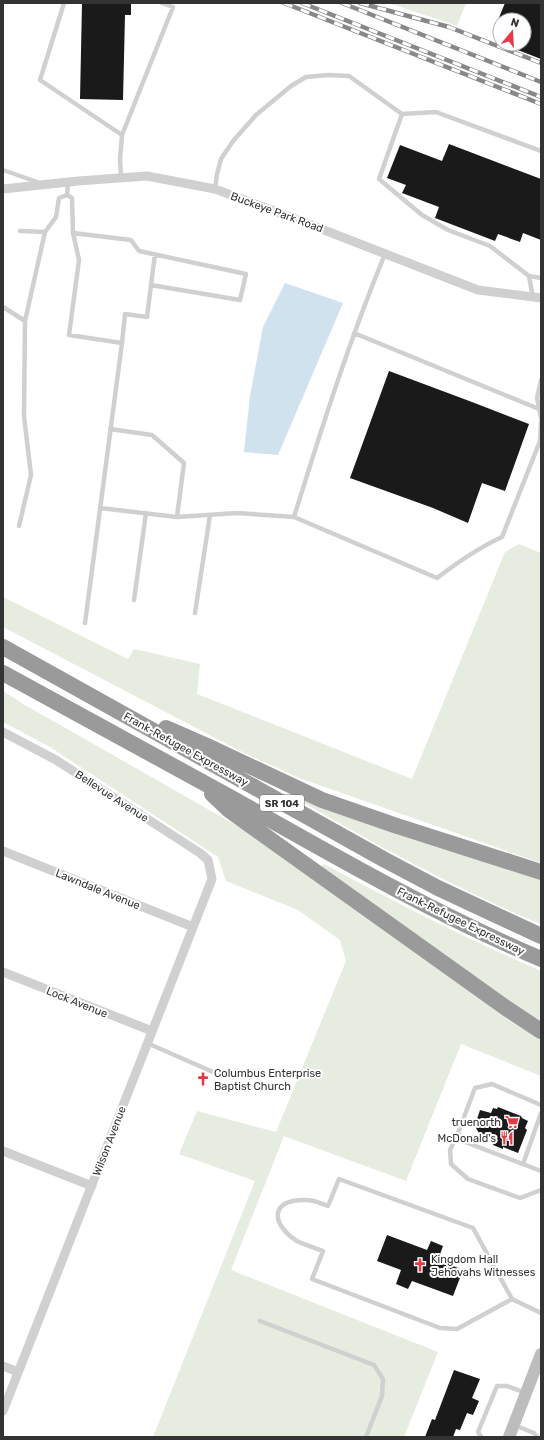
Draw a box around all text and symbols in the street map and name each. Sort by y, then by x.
north arrow [492,12,532,52]
text: N [509,16,521,30]
street label: Buckeye Park Road [229,190,325,235]
street label: Frank-Refugee Expressway [121,710,250,789]
street label: Bellevue Avenue [73,768,151,825]
road number: SR 104 [260,795,304,811]
street label: Lawndale Avenue [54,867,142,912]
street label: Frank-Refugee Expressway [395,885,527,958]
street label: Lock Avenue [44,984,109,1021]
place label: Columbus Enterprise Baptist Church [214,1067,321,1093]
church icon: Columbus Enterprise Baptist Church [195,1071,211,1087]
street label: Wilson Avenue [90,1104,129,1178]
supermarket icon: truenorth [504,1114,520,1130]
place label: truenorth [452,1116,501,1129]
restaurant icon: McDonald's [499,1130,515,1146]
place label: McDonald's [438,1132,496,1145]
place label: Kingdom Hall Jehovahs Witnesses [431,1253,536,1279]
church icon: Kingdom Hall Jehovahs Witnesses [412,1257,428,1273]

